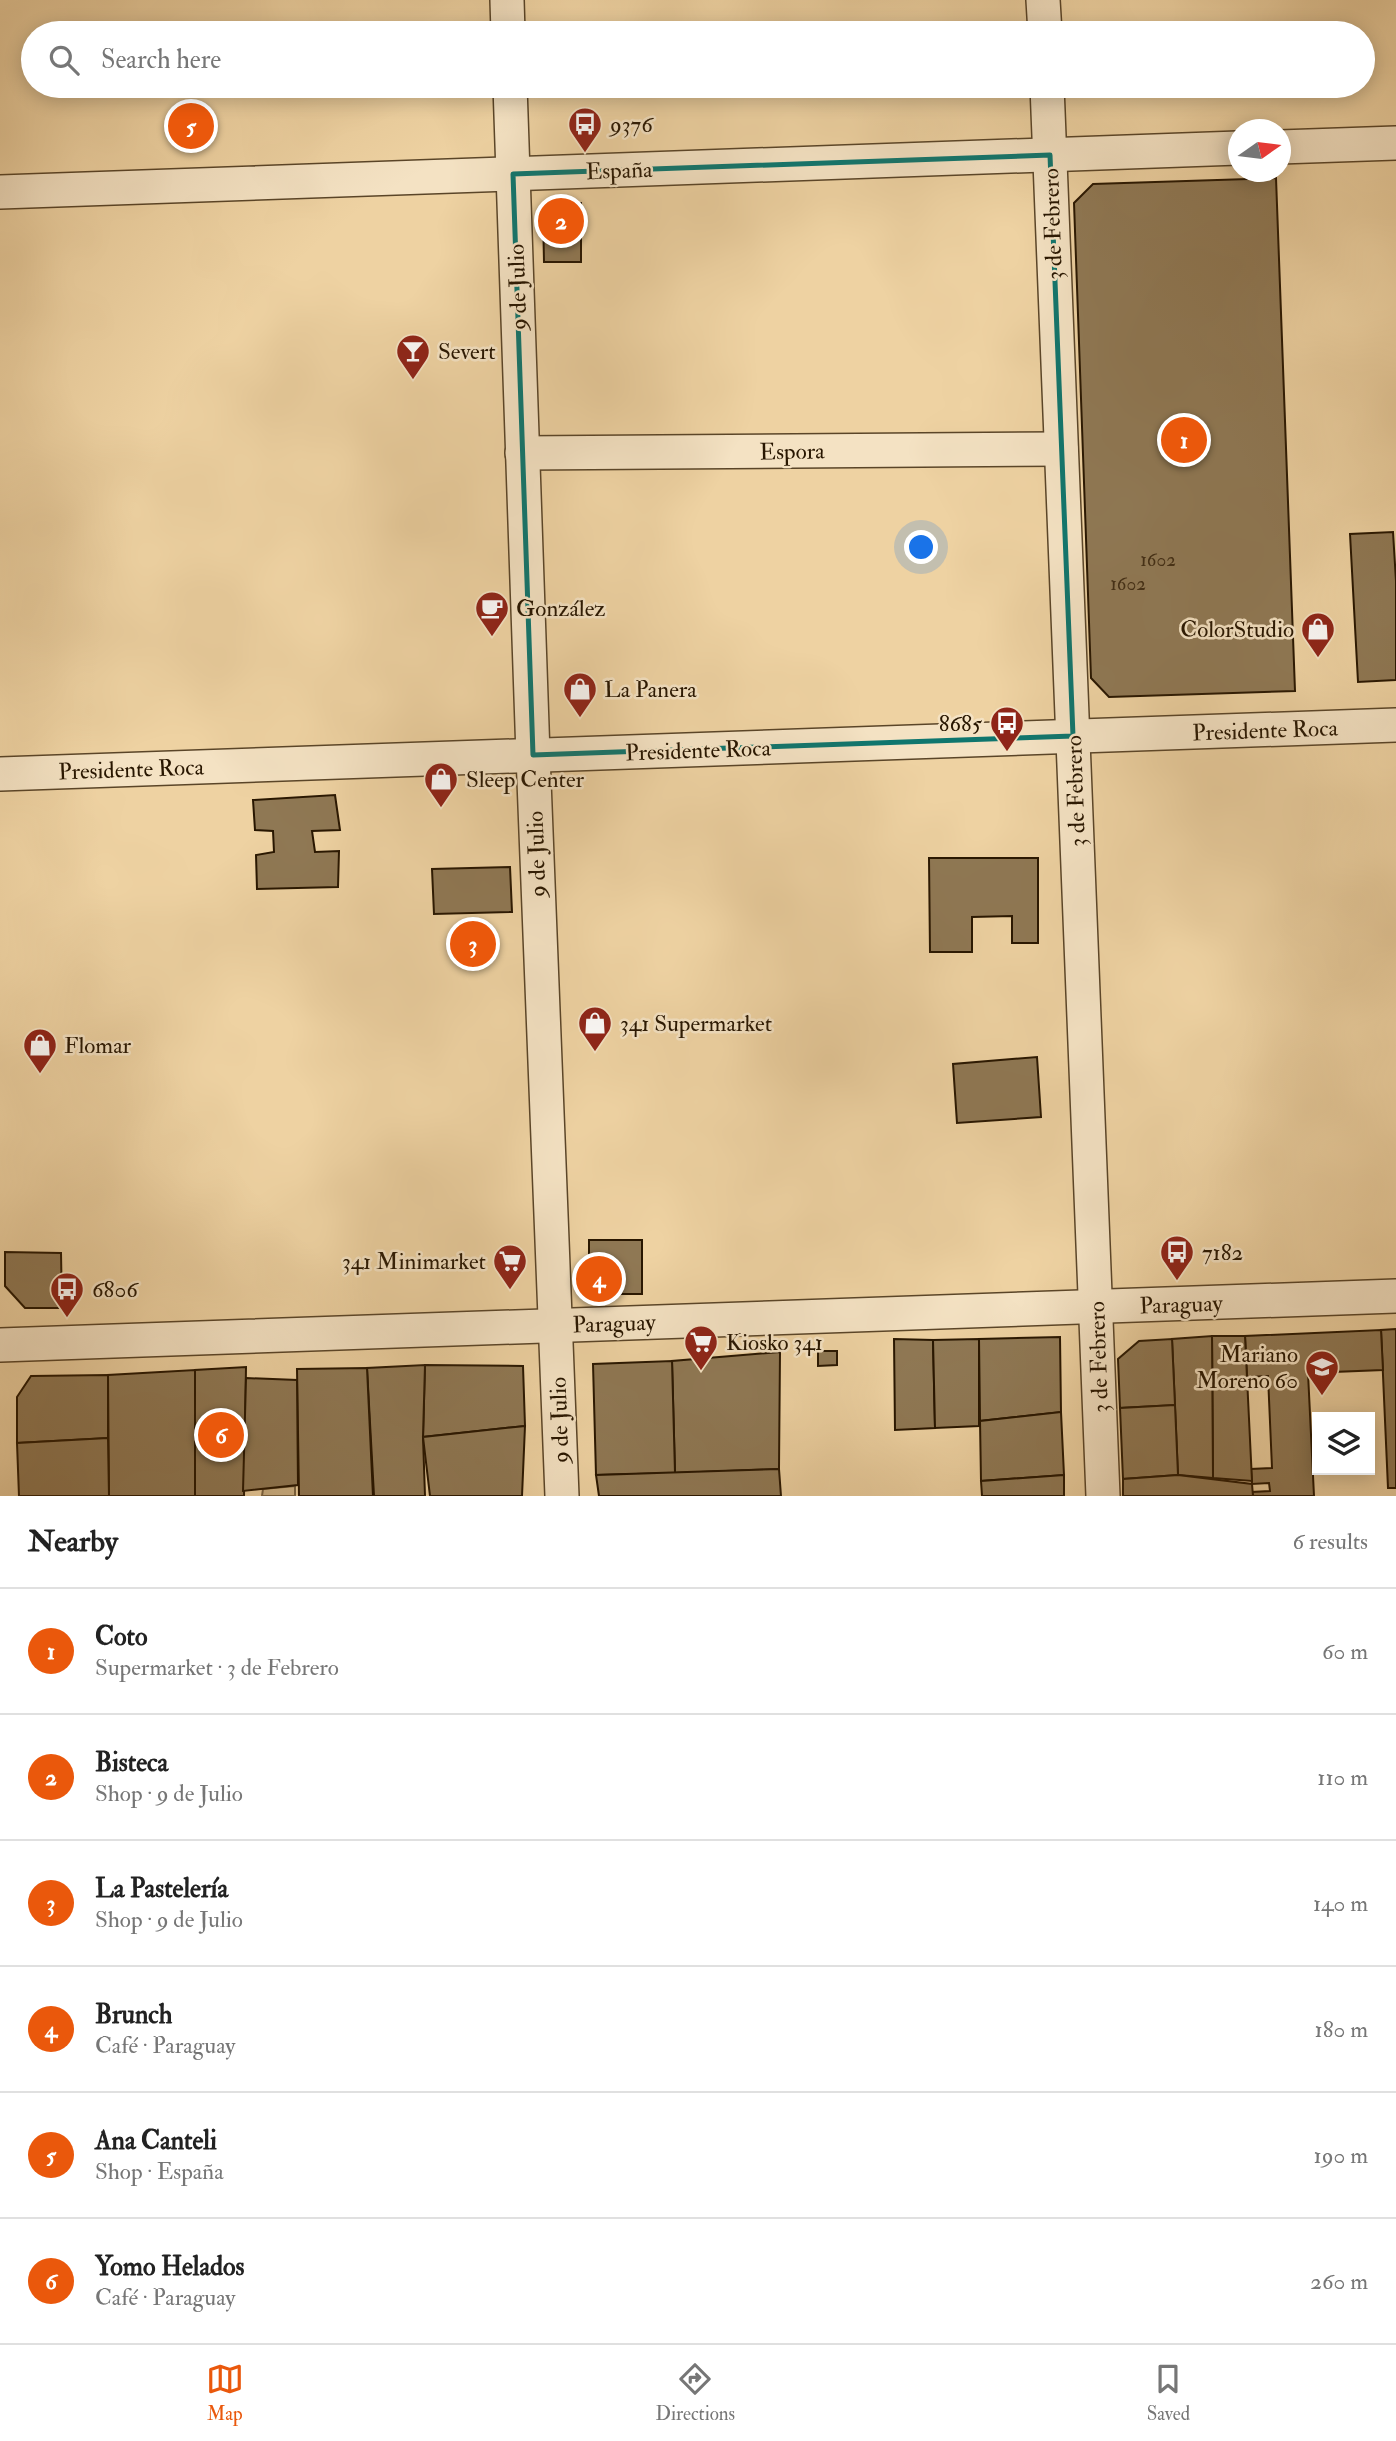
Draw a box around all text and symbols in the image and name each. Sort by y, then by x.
search box [21,21,1375,98]
icon: search [45,41,83,79]
text: Search here [101,44,221,76]
pin: 5 [168,100,214,152]
bus stop icon: 9376 [566,105,604,154]
place label: 9376 [608,110,654,139]
north arrow [1228,119,1291,182]
street label: España [585,155,654,187]
street label: 3 de Febrero [1036,168,1069,280]
pin: 2 [538,195,584,247]
street label: 9 de Julio [502,243,534,333]
bar icon: Severt [394,332,432,381]
place label: Severt [438,337,496,366]
pin: 1 [1161,414,1207,466]
street label: Espora [759,436,825,468]
your location [904,530,938,564]
house number: 1602 [1140,548,1176,572]
house number: 1602 [1110,572,1146,596]
cafe icon: González [473,589,511,638]
place label: González [516,594,605,623]
shop icon: ColorStudio [1299,610,1337,659]
place label: ColorStudio [1180,615,1294,644]
shop icon: La Panera [561,670,599,719]
place label: La Panera [604,675,697,704]
bus stop icon: 8685 [988,704,1026,753]
place label: 8685 [939,709,982,738]
street label: Presidente Roca [1192,713,1339,748]
street label: Presidente Roca [625,733,772,768]
street label: 3 de Febrero [1059,735,1092,847]
street label: Presidente Roca [58,752,205,787]
shop icon: Sleep Center [422,760,460,809]
place label: Sleep Center [466,765,585,795]
street label: 9 de Julio [521,810,553,900]
pin: 3 [450,918,496,970]
shop icon: 341 Supermarket [576,1004,614,1053]
place label: 341 Supermarket [620,1009,772,1039]
shop icon: Flomar [21,1026,59,1075]
place label: Flomar [64,1031,132,1060]
bus stop icon: 7182 [1158,1233,1196,1282]
place label: 7182 [1202,1238,1243,1267]
supermarket icon: 341 Minimarket [491,1242,529,1291]
place label: 341 Minimarket [342,1247,486,1276]
pin: 4 [576,1253,622,1305]
bus stop icon: 6806 [48,1270,86,1319]
place label: 6806 [92,1275,139,1304]
street label: Paraguay [1139,1289,1224,1320]
street label: 3 de Febrero [1082,1301,1115,1413]
street label: Paraguay [572,1308,657,1339]
supermarket icon: Kiosko 341 [682,1323,720,1372]
place label: Kiosko 341 [726,1328,823,1357]
place label: Mariano Moreno 60 [1196,1340,1298,1395]
school or university icon: Mariano Moreno 60 [1303,1348,1341,1397]
street label: 9 de Julio [544,1376,576,1466]
pin: 6 [198,1409,244,1461]
map controls [1312,1412,1375,1475]
button: layers [1312,1412,1375,1475]
text: Nearby [28,1523,118,1560]
text: 6 results [1293,1527,1368,1556]
text: Coto [95,1621,147,1653]
text: 1 [47,1637,55,1666]
text: 60 m [1322,1637,1368,1666]
text: Supermarket · 3 de Febrero [95,1653,339,1682]
text: Bisteca [95,1747,168,1779]
text: 2 [45,1763,57,1792]
text: 110 m [1317,1763,1368,1792]
text: Shop · 9 de Julio [95,1779,243,1808]
text: La Pastelería [95,1873,228,1905]
text: 3 [47,1889,55,1918]
text: 140 m [1313,1889,1368,1918]
text: Shop · 9 de Julio [95,1905,243,1934]
text: Brunch [95,1999,173,2031]
text: 4 [45,2015,57,2044]
text: 180 m [1315,2015,1368,2044]
text: Café · Paraguay [95,2031,236,2060]
text: Ana Canteli [95,2125,217,2157]
text: 5 [46,2141,56,2170]
text: 190 m [1314,2141,1368,2170]
text: Shop · España [95,2157,224,2186]
text: Yomo Helados [95,2251,244,2283]
text: 6 [45,2267,57,2296]
text: 260 m [1310,2267,1368,2296]
text: Café · Paraguay [95,2283,236,2312]
tab: Map [206,2360,244,2426]
tab: Directions [655,2360,735,2426]
tab: Saved [1147,2360,1190,2426]

